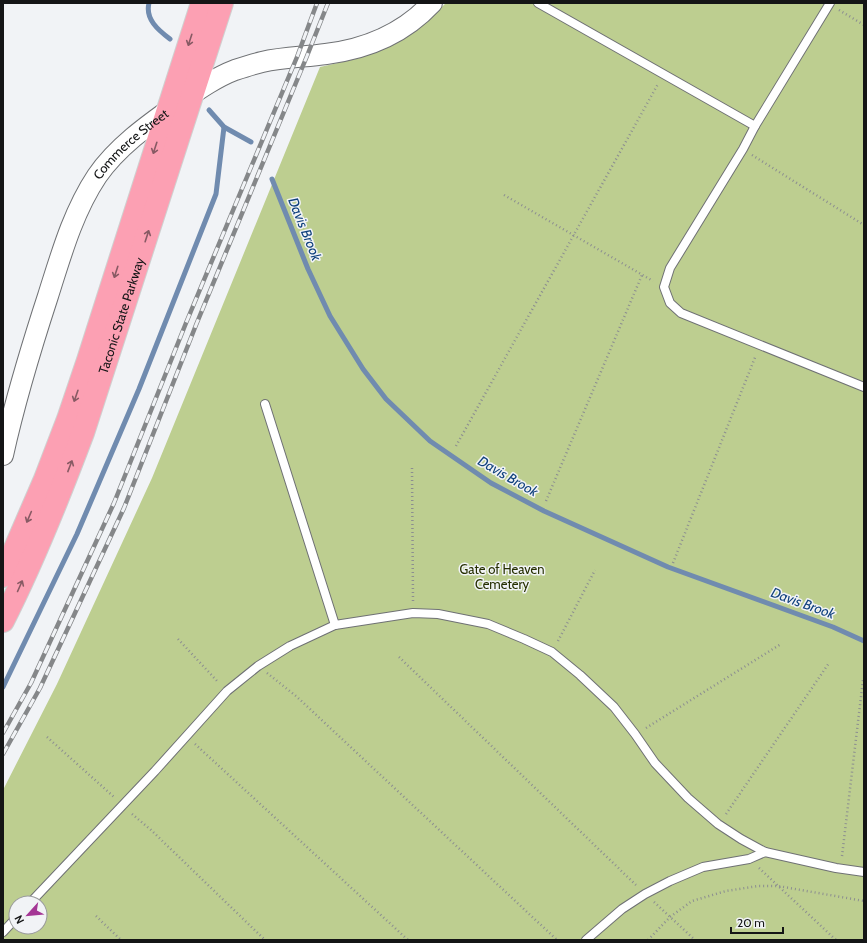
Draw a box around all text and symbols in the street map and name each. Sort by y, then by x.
one-way arrow [186,33,193,46]
street label: Commerce Street [89,105,172,182]
one-way arrow [151,142,158,155]
water label: Davis Brook [284,195,326,264]
one-way arrow [144,230,151,243]
street label: Taconic State Parkway [95,255,147,376]
one-way arrow [112,266,119,279]
one-way arrow [72,389,79,402]
water label: Davis Brook [475,452,542,501]
one-way arrow [67,461,75,473]
one-way arrow [25,511,32,523]
park label: Gate of Heaven Cemetery [460,561,544,592]
one-way arrow [16,580,24,592]
water label: Davis Brook [769,583,838,623]
north arrow [8,895,48,935]
scale bar [731,909,783,935]
text: N [11,913,27,926]
text: 20 m [737,915,765,930]

